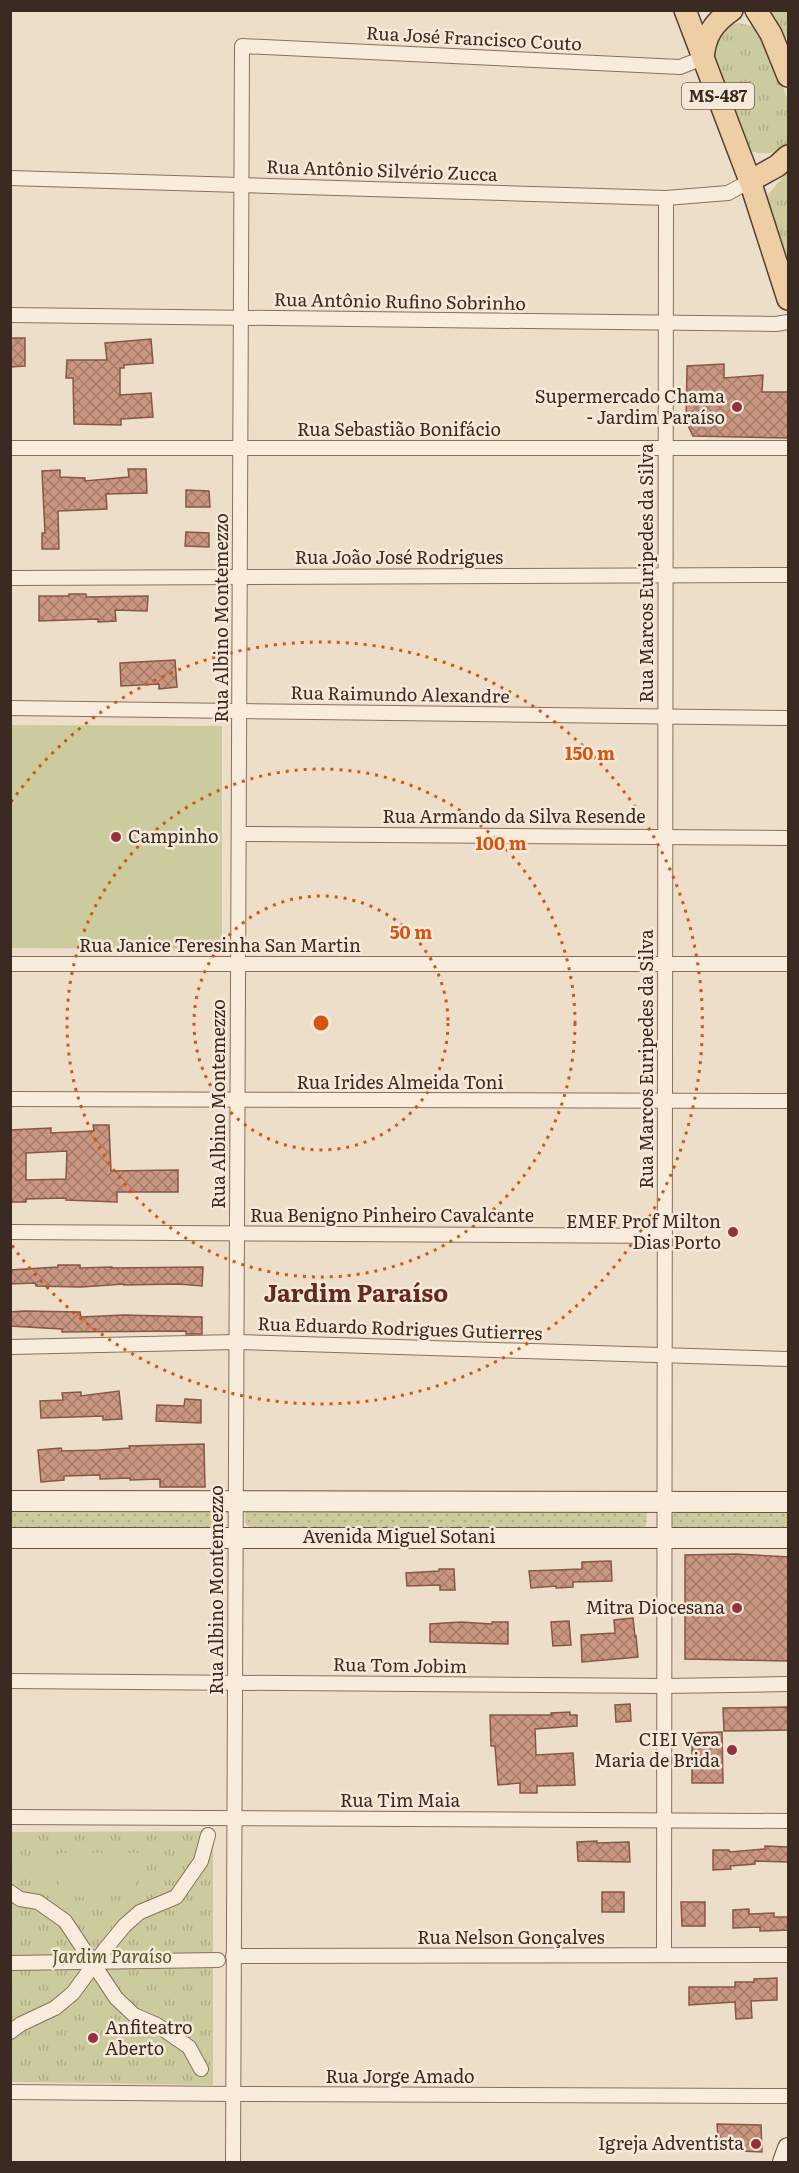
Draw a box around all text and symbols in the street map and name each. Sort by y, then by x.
street label: Rua José Francisco Couto [366,18,583,57]
road number: MS-487 [682,83,754,109]
street label: Rua Antônio Silvério Zucca [266,152,499,187]
street label: Rua Antônio Rufino Sobrinho [274,285,526,316]
place label: Supermercado Chama - Jardim Paraíso [535,382,725,430]
marker: Supermercado Chama - Jardim Paraíso [730,400,744,414]
street label: Rua Sebastião Bonifácio [297,415,501,442]
street label: Rua Marcos Euripedes da Silva [632,443,659,703]
street label: Rua Albino Montemezzo [207,513,234,723]
street label: Rua João José Rodrigues [295,543,503,570]
street label: Rua Raimundo Alexandre [290,678,510,709]
text: 150 m [565,739,615,766]
street label: Rua Armando da Silva Resende [382,802,646,829]
place label: Campinho [128,822,219,849]
text: 100 m [475,829,527,856]
marker: Campinho [109,830,123,844]
text: 50 m [390,918,432,945]
street label: Rua Marcos Euripedes da Silva [632,929,659,1189]
street label: Rua Janice Teresinha San Martin [79,931,361,958]
street label: Rua Albino Montemezzo [204,999,231,1209]
centre of rings [311,1013,331,1033]
street label: Rua Irides Almeida Toni [297,1068,503,1095]
street label: Rua Benigno Pinheiro Cavalcante [250,1201,534,1228]
place label: EMEF Prof Milton Dias Porto [566,1207,721,1255]
marker: EMEF Prof Milton Dias Porto [726,1225,740,1239]
district label: Jardim Paraíso [264,1274,448,1309]
street label: Rua Eduardo Rodrigues Gutierres [257,1309,543,1346]
street label: Rua Albino Montemezzo [202,1485,229,1695]
street label: Avenida Miguel Sotani [303,1522,495,1549]
place label: Mitra Diocesana [585,1593,725,1620]
marker: Mitra Diocesana [730,1601,744,1615]
street label: Rua Tom Jobim [333,1650,467,1679]
place label: CIEI Vera Maria de Brida [594,1725,720,1773]
marker: CIEI Vera Maria de Brida [725,1743,739,1757]
street label: Rua Tim Maia [340,1786,460,1813]
street label: Rua Nelson Gonçalves [417,1923,605,1950]
park label: Jardim Paraíso [52,1942,172,1969]
place label: Anfiteatro Aberto [105,2013,193,2061]
marker: Anfiteatro Aberto [86,2031,100,2045]
street label: Rua Jorge Amado [325,2062,475,2089]
place label: Igreja Adventista [598,2129,744,2156]
marker: Igreja Adventista [749,2137,763,2151]

